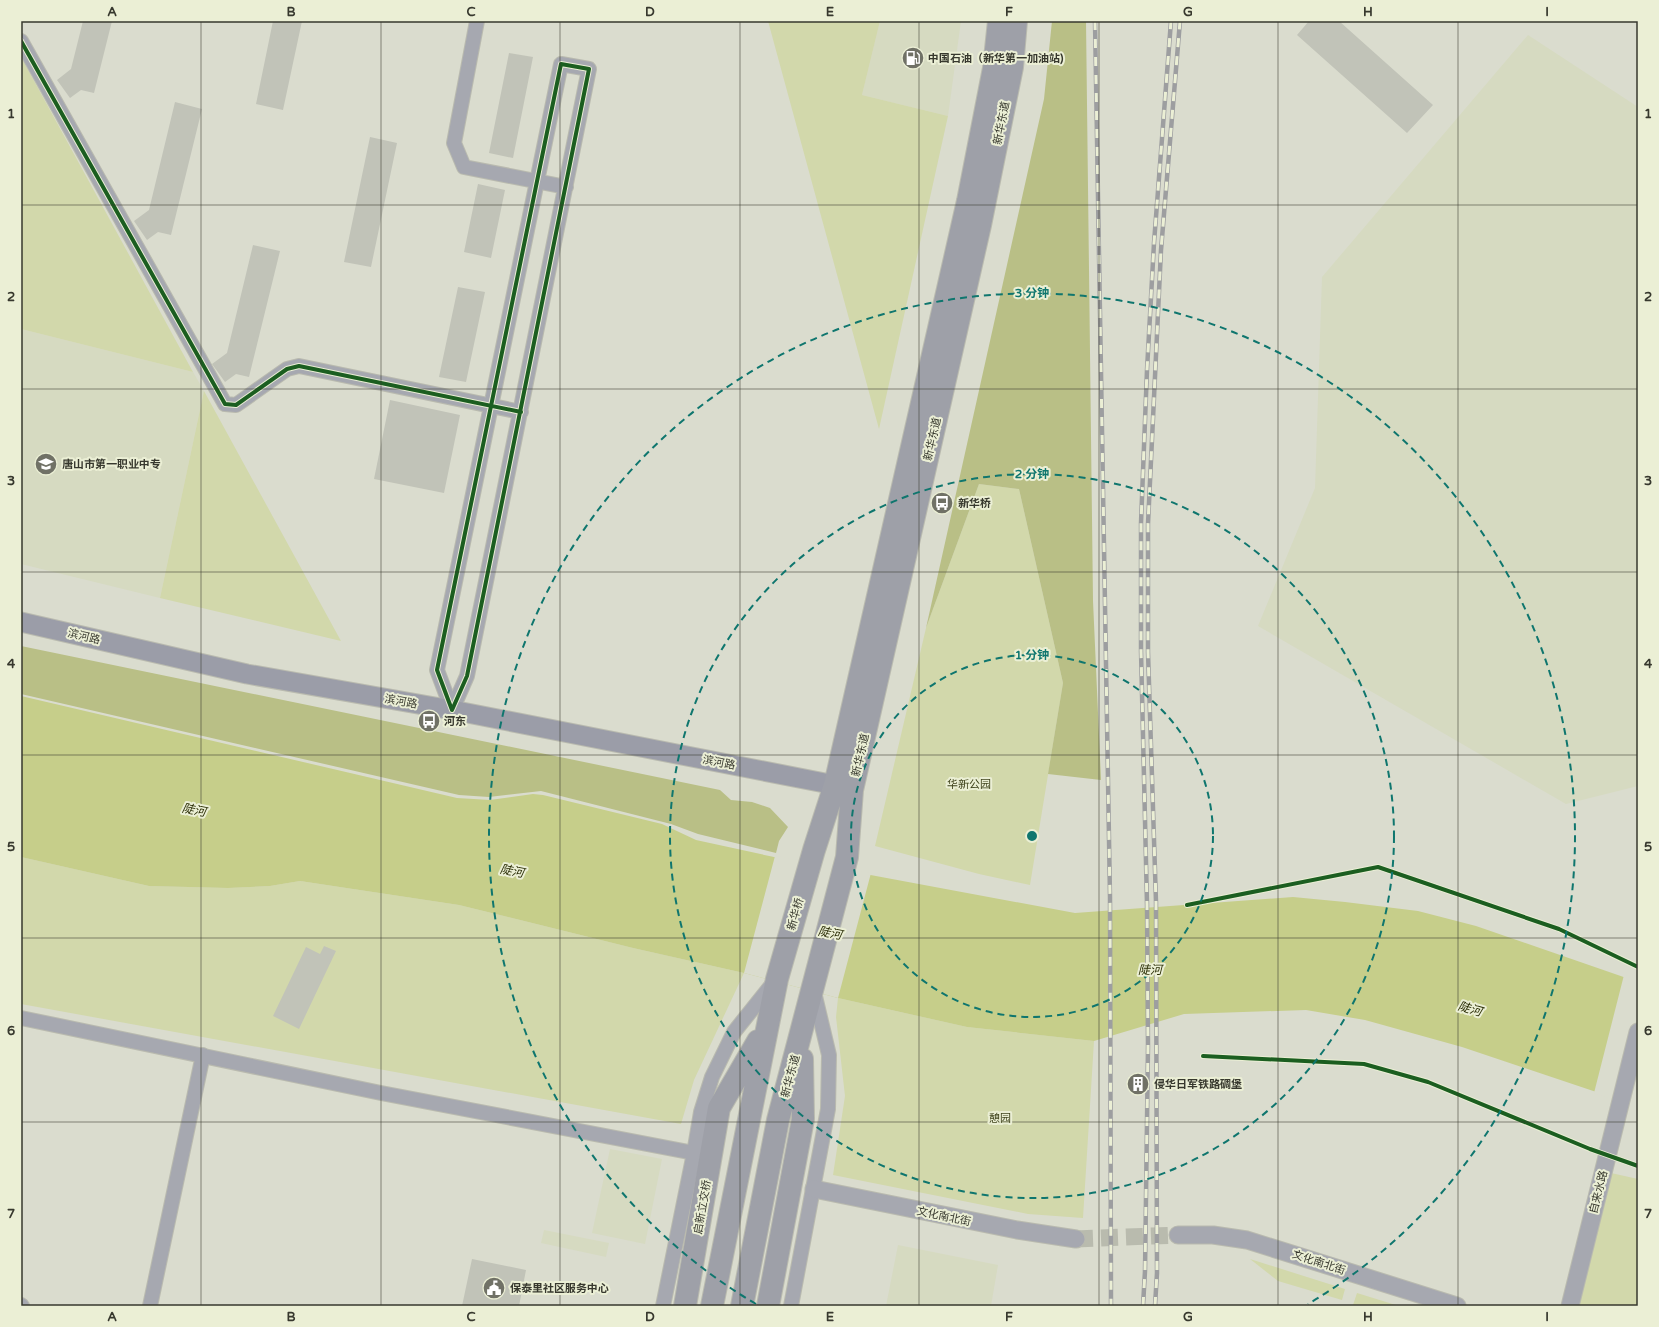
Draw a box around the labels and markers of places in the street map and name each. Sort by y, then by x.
fuel station icon: 中国石油（新华第一加油站) [900,45,926,71]
place label: 中国石油（新华第一加油站) [928,52,1064,65]
school or university icon: 唐山市第一职业中专 [33,451,59,477]
place label: 唐山市第一职业中专 [62,458,161,471]
bus stop icon: 新华桥 [929,490,955,516]
place label: 新华桥 [958,497,991,510]
bus stop icon: 河东 [416,708,442,734]
place label: 河东 [444,715,466,728]
centre of rings [1025,829,1039,843]
building icon: 侵华日军铁路碉堡 [1125,1071,1151,1097]
place label: 侵华日军铁路碉堡 [1154,1078,1242,1091]
public building icon: 保泰里社区服务中心 [481,1275,507,1301]
place label: 保泰里社区服务中心 [510,1282,609,1295]

